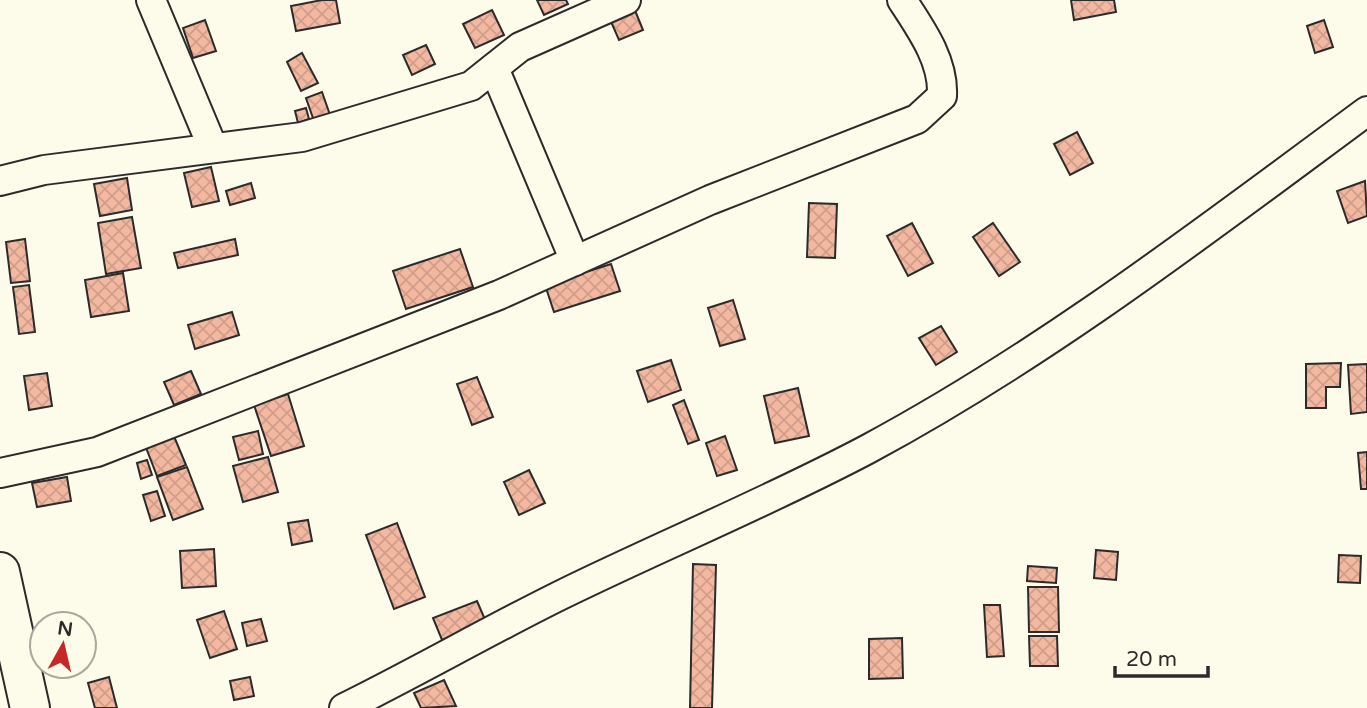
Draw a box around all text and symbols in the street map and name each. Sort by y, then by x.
north arrow [28,610,98,680]
text: N [56,617,74,641]
scale bar [1115,634,1208,678]
text: 20 m [1126,647,1177,672]

